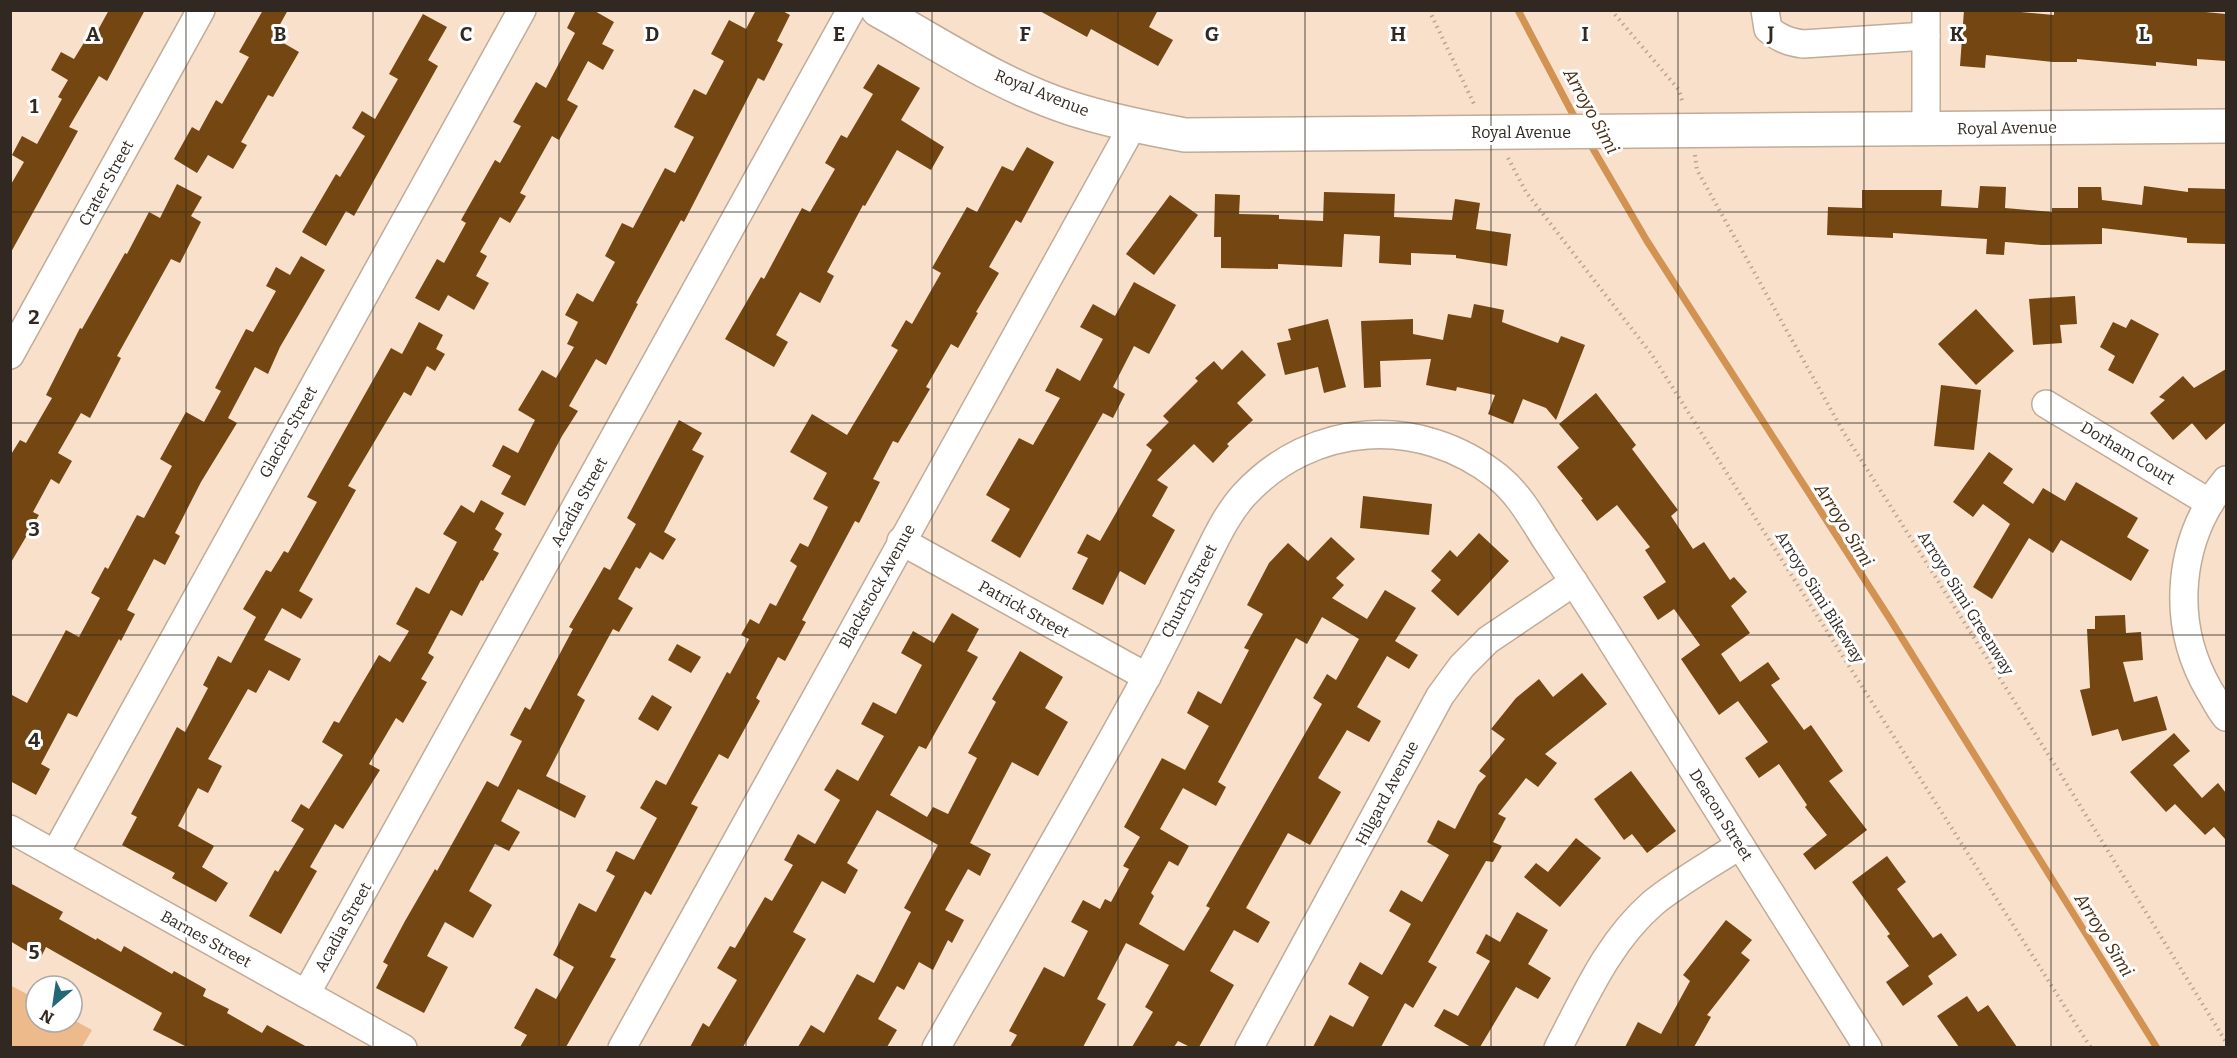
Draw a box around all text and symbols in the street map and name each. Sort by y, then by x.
text: A [86,22,101,46]
text: B [274,22,287,46]
text: C [460,22,472,46]
text: D [645,22,659,46]
text: E [833,22,845,46]
text: F [1019,22,1031,46]
text: G [1205,22,1219,46]
text: H [1390,22,1406,46]
text: I [1581,22,1589,46]
text: J [1767,22,1775,46]
text: K [1950,22,1965,46]
text: L [2138,22,2150,46]
water label: Arroyo Simi [1558,64,1623,158]
street label: Royal Avenue [992,65,1092,121]
text: 1 [30,94,39,118]
street label: Royal Avenue [1957,118,2057,138]
street label: Royal Avenue [1471,123,1571,142]
street label: Crater Street [75,137,137,229]
text: 2 [28,305,40,329]
street label: Glacier Street [255,383,321,481]
street label: Dorham Court [2078,417,2179,489]
street label: Acadia Street [547,454,611,550]
water label: Arroyo Simi [1809,478,1878,571]
text: 3 [28,517,40,541]
street label: Blackstock Avenue [835,521,919,651]
street label: Arroyo Simi Bikeway [1772,528,1869,667]
street label: Arroyo Simi Greenway [1914,528,2018,679]
street label: Church Street [1157,541,1221,641]
street label: Patrick Street [975,576,1073,642]
text: 4 [28,728,40,752]
street label: Hilgard Avenue [1352,738,1422,848]
street label: Deacon Street [1685,766,1757,865]
street label: Acadia Street [311,879,375,975]
water label: Arroyo Simi [2069,888,2138,981]
street label: Barnes Street [157,906,255,972]
text: 5 [29,940,40,964]
north arrow [24,974,84,1034]
text: N [37,1005,57,1028]

